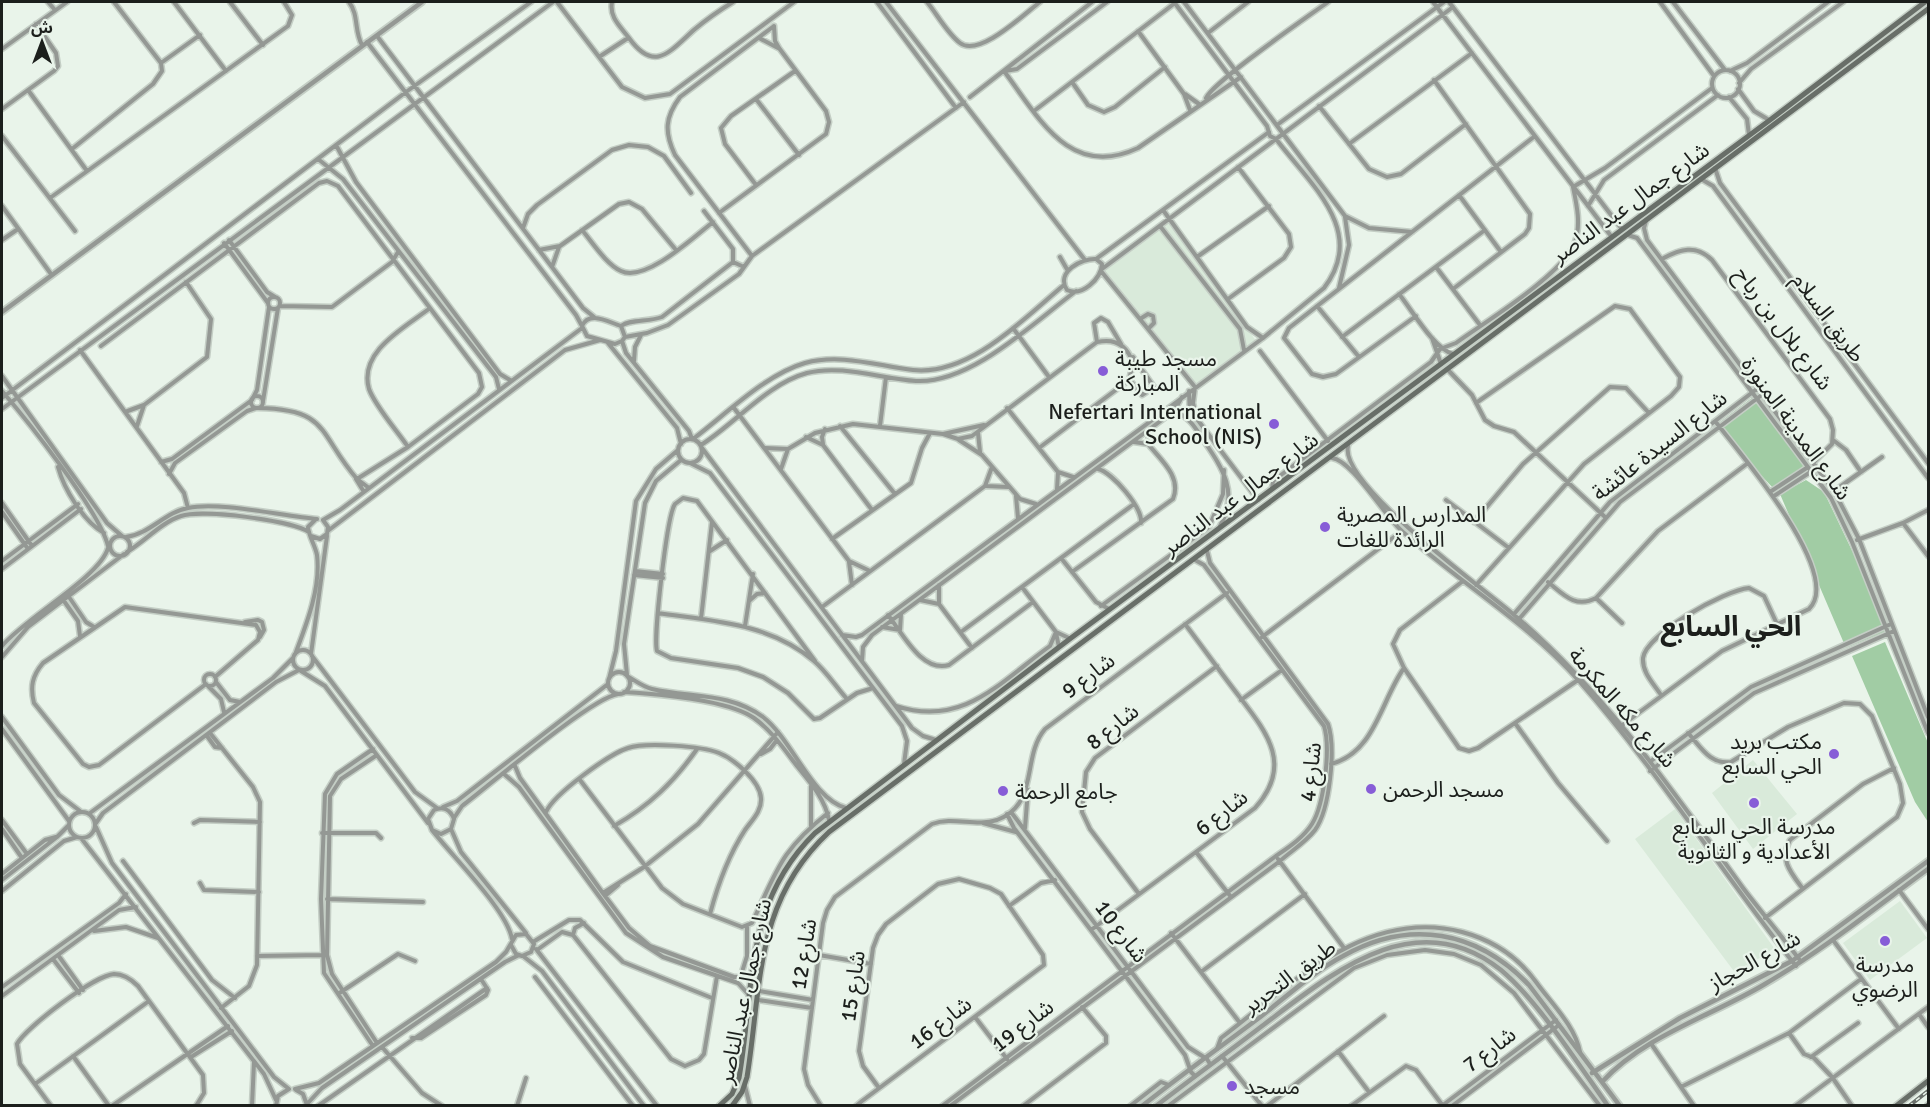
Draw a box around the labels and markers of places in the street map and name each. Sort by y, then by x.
place label: مسجد طيبة المباركة [1115,345,1217,397]
marker: مسجد طيبة المباركة [1096,364,1110,378]
place label: Nefertari International School (NIS) [1048,398,1262,450]
marker: Nefertari International School (NIS) [1267,417,1281,431]
place label: المدارس المصرية الرائدة للغات [1337,501,1486,553]
marker: المدارس المصرية الرائدة للغات [1318,520,1332,534]
place label: مكتب بريد الحي السابع [1722,728,1822,783]
marker: مكتب بريد الحي السابع [1827,747,1841,761]
place label: مسجد الرحمن [1383,776,1504,803]
place label: جامع الرحمة [1015,778,1118,808]
marker: مسجد الرحمن [1364,782,1378,796]
marker: جامع الرحمة [996,784,1010,798]
marker: مدرسة الحي السابع الأعدادية و الثانوية [1747,796,1761,810]
place label: مدرسة الحي السابع الأعدادية و الثانوية [1672,813,1836,865]
marker: مدرسة الرضوي [1878,934,1892,948]
place label: مدرسة الرضوي [1852,951,1918,1006]
place label: مسجد [1244,1073,1300,1100]
marker: مسجد [1225,1079,1239,1093]

